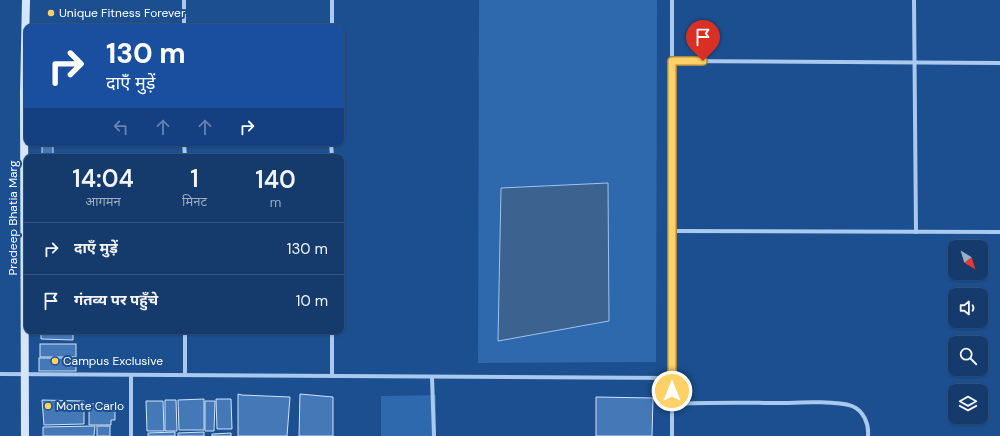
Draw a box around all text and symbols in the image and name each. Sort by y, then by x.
place label: Unique Fitness Forever [59,5,186,21]
marker: Unique Fitness Forever [46,8,56,18]
pin [686,20,720,61]
icon: arrive [692,26,714,48]
text: 130 m [106,35,186,72]
icon: right [40,40,92,92]
text: दाएँ मुड़ें [106,71,155,95]
icon: left [110,116,132,138]
icon: ahead [152,116,174,138]
icon: ahead [194,116,216,138]
icon: right [236,116,258,138]
street label: Pradeep Bhatia Marg [5,160,21,276]
text: 14:04 [72,163,134,194]
text: 1 [190,163,199,194]
text: 140 [255,164,296,195]
text: आगमन [85,193,121,210]
text: मिनट [182,193,207,210]
text: m [270,194,281,211]
icon: right [40,238,62,260]
text: दाएँ मुड़ें [74,238,118,258]
text: 130 m [287,239,328,259]
north arrow [948,240,988,280]
map controls [948,240,988,424]
button: sound [948,288,988,328]
icon: arrive [40,290,62,312]
text: गंतव्य पर पहुँचे [74,290,158,310]
text: 10 m [296,291,328,311]
button: search [948,336,988,376]
place label: Campus Exclusive [63,353,163,369]
marker: Campus Exclusive [50,356,60,366]
position arrow [651,370,693,412]
button: layers [948,384,988,424]
place label: Monte Carlo [56,398,124,414]
marker: Monte Carlo [43,401,53,411]

